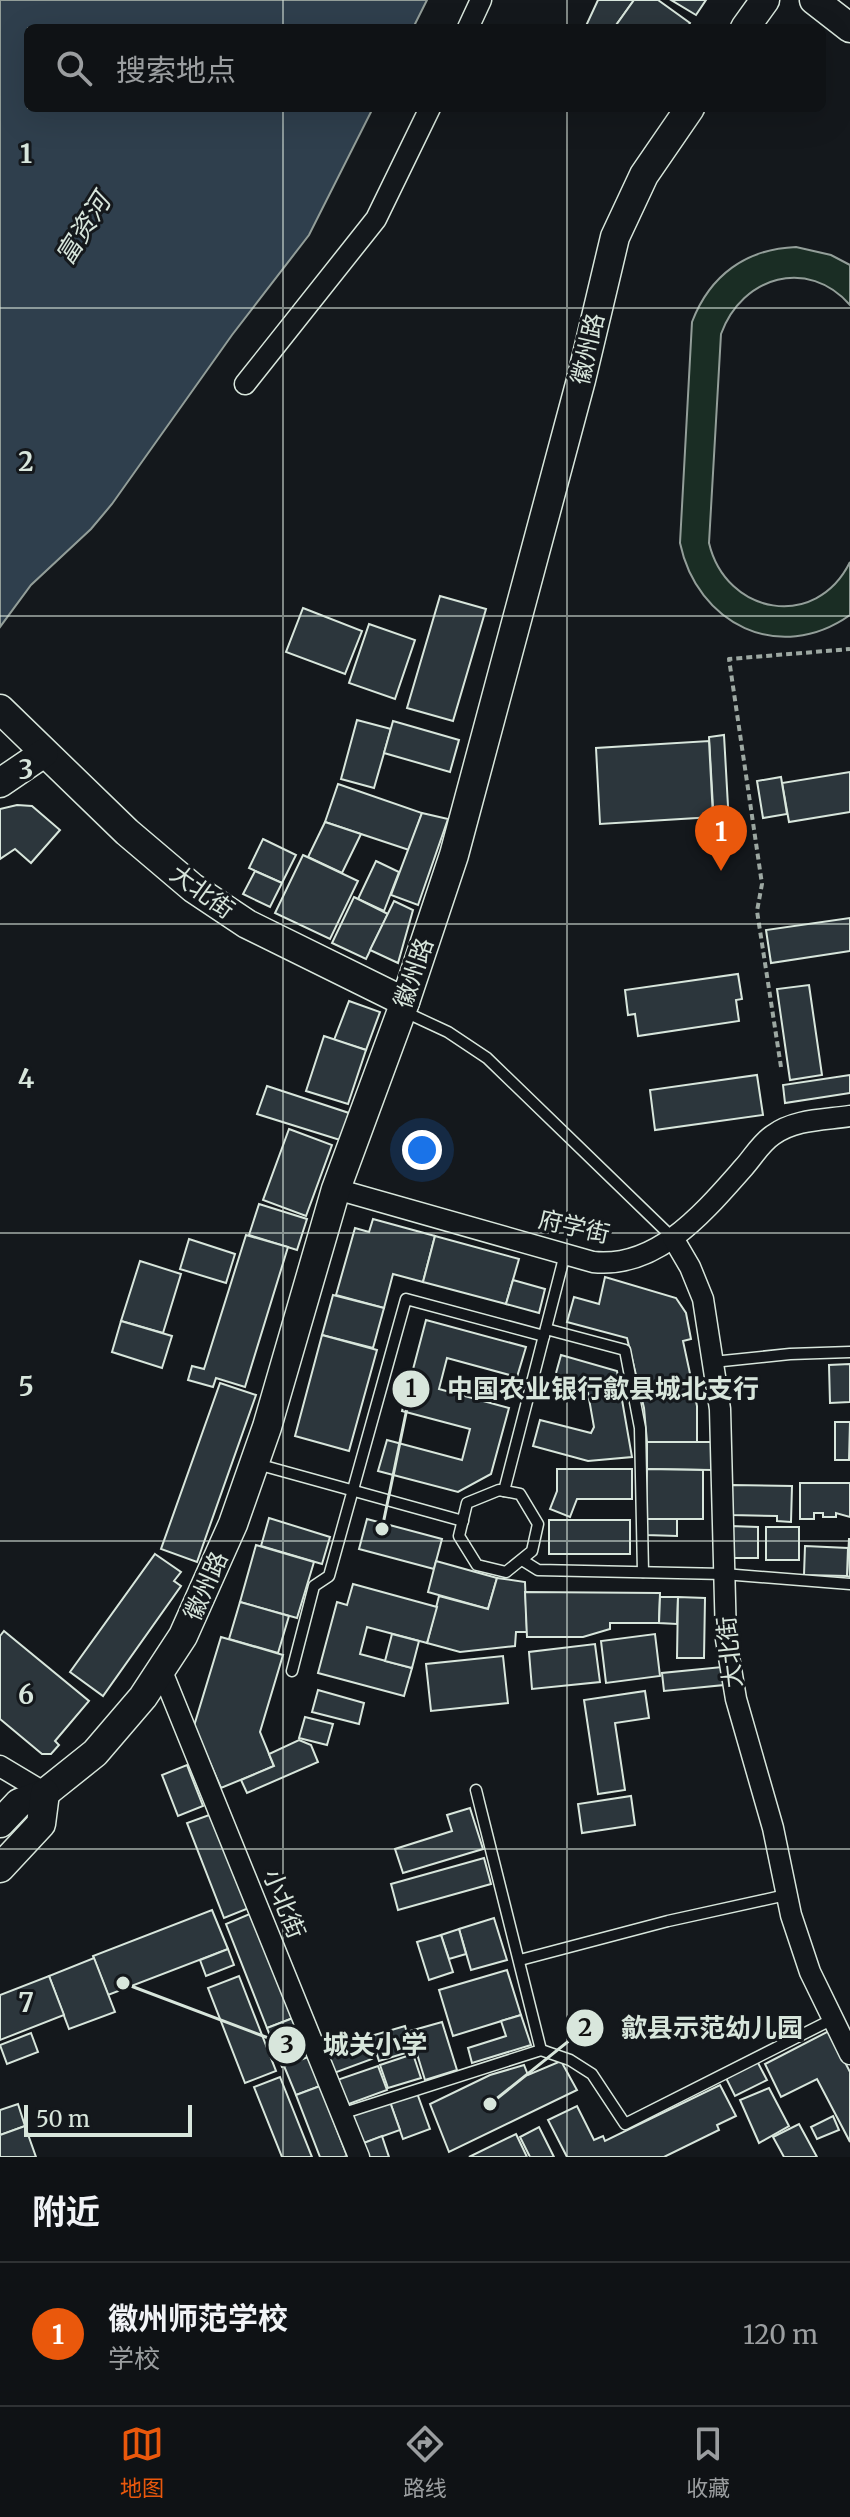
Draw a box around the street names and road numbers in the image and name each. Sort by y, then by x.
street label: 徽州路 [564,310,611,387]
street label: 大北街 [164,858,241,925]
street label: 徽州路 [387,934,440,1012]
street label: 府学街 [536,1203,613,1250]
street label: 徽州路 [177,1547,234,1625]
street label: 大北街 [710,1615,749,1689]
street label: 小北街 [257,1865,312,1943]

